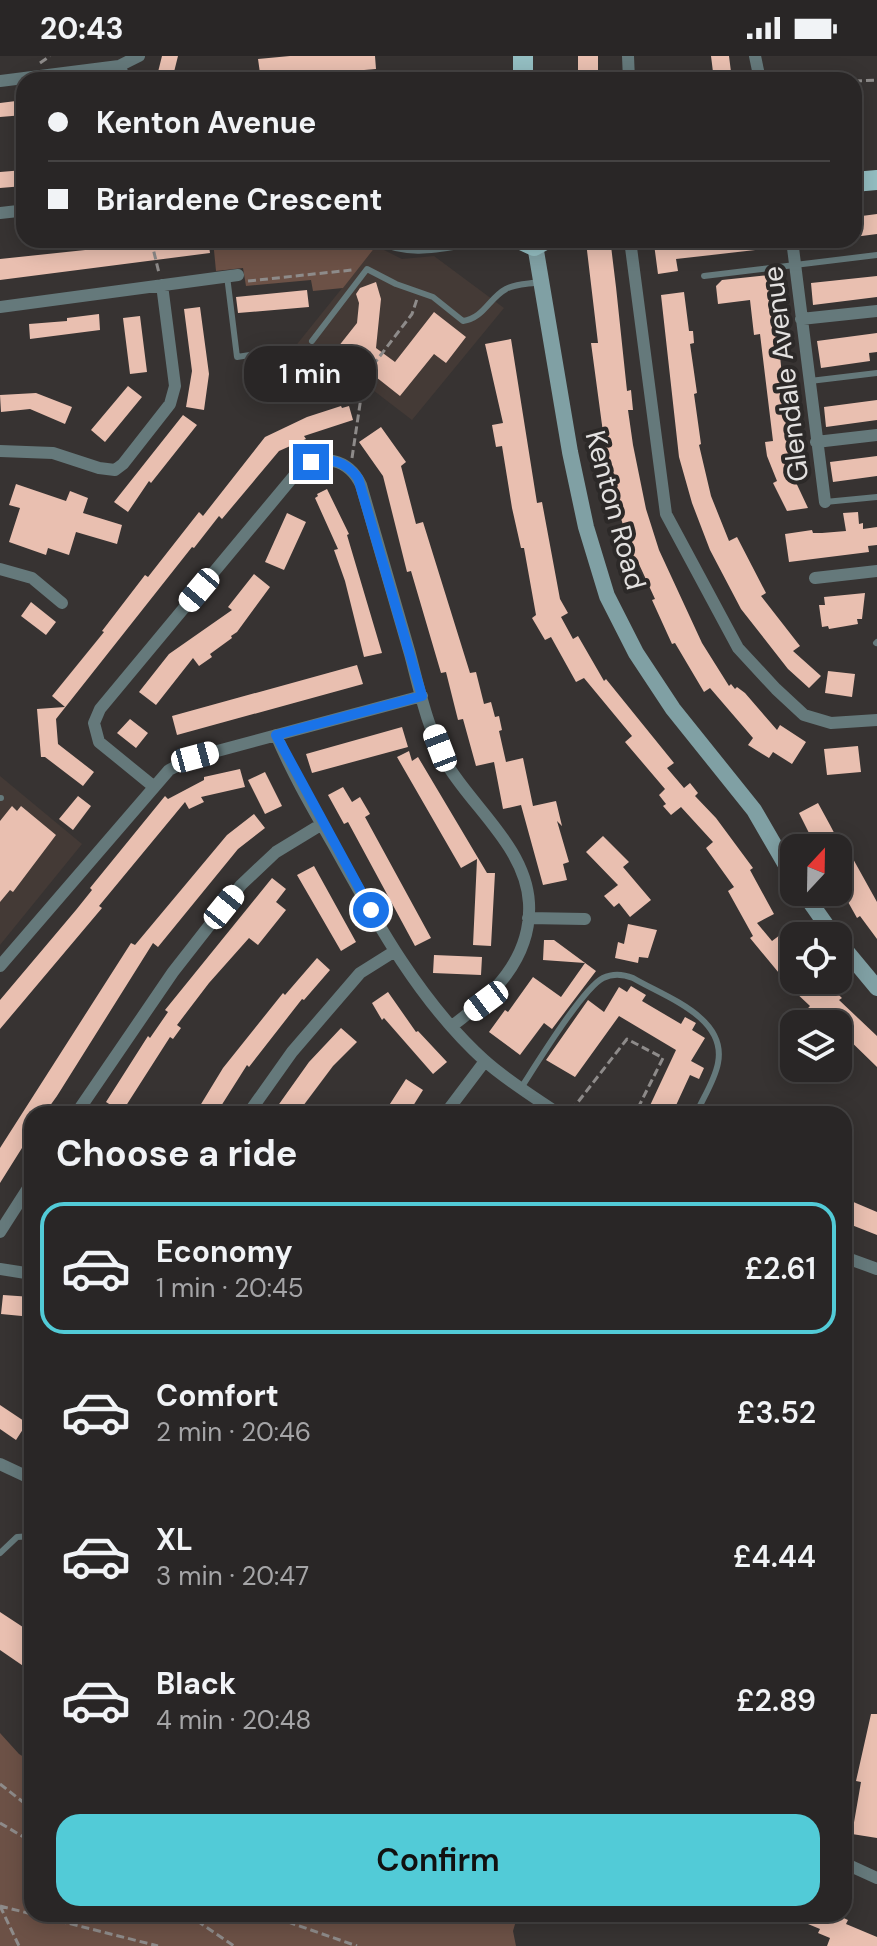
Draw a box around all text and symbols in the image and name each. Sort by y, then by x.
text: 20:43 [40,9,124,48]
text: Kenton Avenue [96,103,316,142]
text: Briardene Crescent [96,180,383,219]
street label: Glendale Avenue [754,264,817,484]
callout: 1 min [245,346,377,402]
text: 1 min [279,357,341,391]
street label: Kenton Road [577,426,655,594]
route end [293,444,329,480]
car [174,564,224,616]
car [420,721,460,775]
car [169,739,221,775]
north arrow [780,834,852,906]
map controls [780,834,852,1082]
car [200,881,248,933]
route start [353,892,389,928]
button: locate [780,922,852,994]
car [460,977,512,1025]
button: layers [780,1010,852,1082]
text: Choose a ride [56,1130,297,1177]
icon: car [60,1232,132,1304]
text: Economy [156,1232,293,1271]
text: £2.61 [744,1249,816,1288]
text: 1 min · 20:45 [156,1271,304,1305]
icon: car [60,1376,132,1448]
text: Comfort [156,1376,279,1415]
text: £3.52 [737,1393,816,1432]
text: 2 min · 20:46 [156,1415,311,1449]
icon: car [60,1520,132,1592]
text: XL [156,1520,193,1559]
text: £4.44 [733,1537,816,1576]
text: 3 min · 20:47 [156,1559,309,1593]
icon: car [60,1664,132,1736]
text: Black [156,1664,236,1703]
text: £2.89 [736,1681,816,1720]
text: 4 min · 20:48 [156,1703,311,1737]
button: Confirm [56,1814,820,1906]

